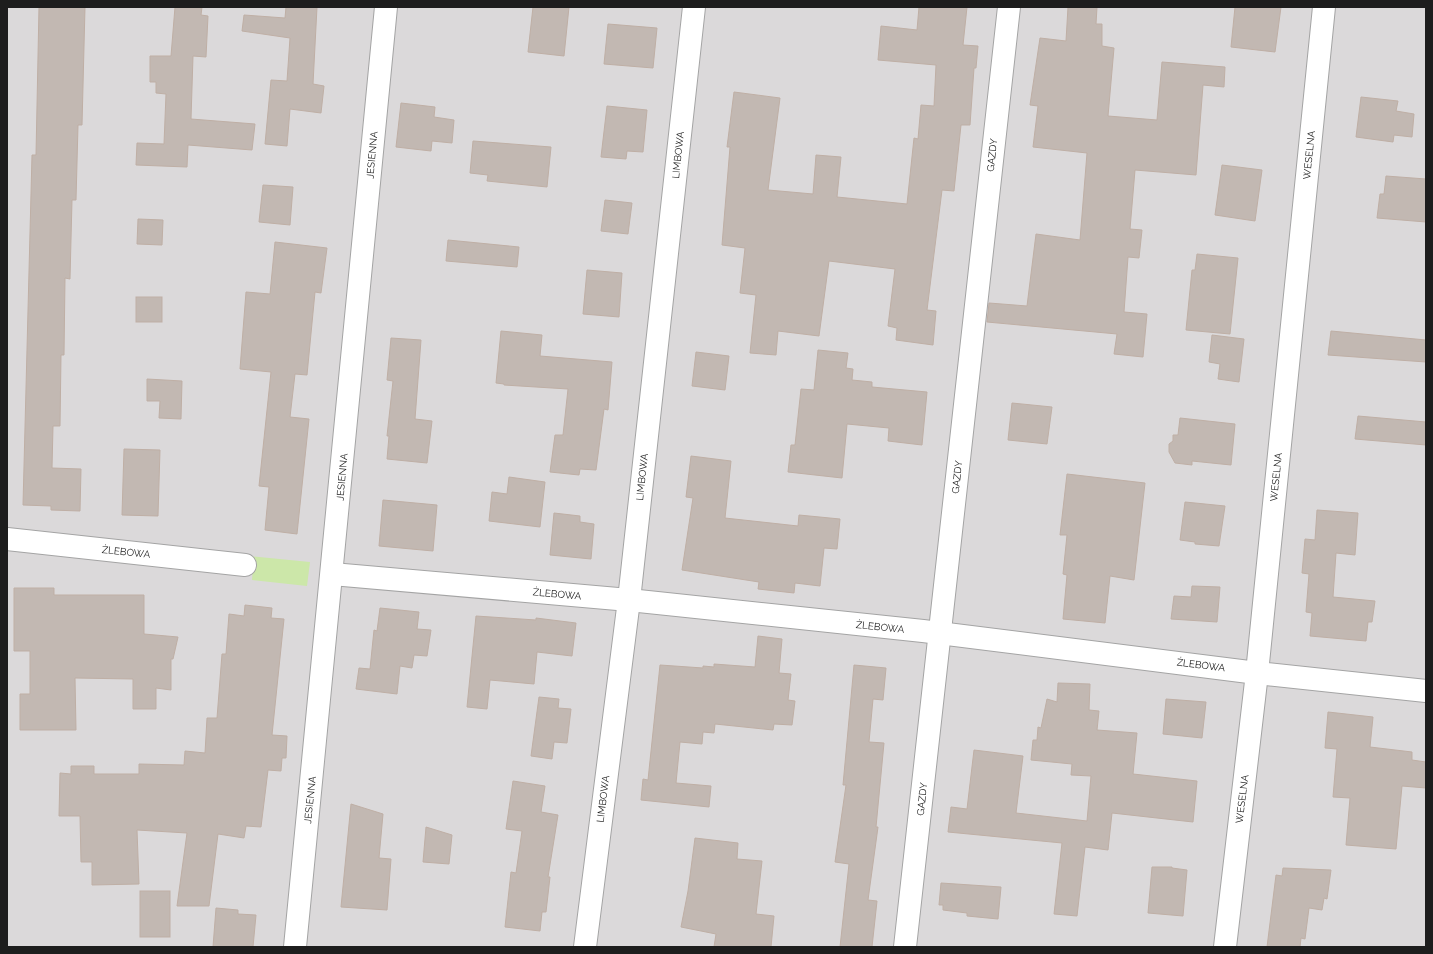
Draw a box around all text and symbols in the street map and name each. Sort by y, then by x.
street label: WESELNA [1301,130,1317,180]
street label: JESIENNA [364,131,380,179]
street label: LIMBOWA [670,131,686,179]
street label: GAZDY [985,137,999,172]
street label: WESELNA [1268,452,1284,502]
street label: JESIENNA [334,453,350,501]
street label: LIMBOWA [634,453,650,501]
street label: GAZDY [950,459,964,494]
street label: ŻLEBOWA [101,544,151,560]
street label: ŻLEBOWA [532,586,582,602]
street label: ŻLEBOWA [855,619,905,635]
street label: ŻLEBOWA [1176,657,1226,673]
street label: LIMBOWA [595,774,611,823]
street label: WESELNA [1234,774,1250,824]
street label: JESIENNA [302,775,318,824]
street label: GAZDY [915,781,929,816]

